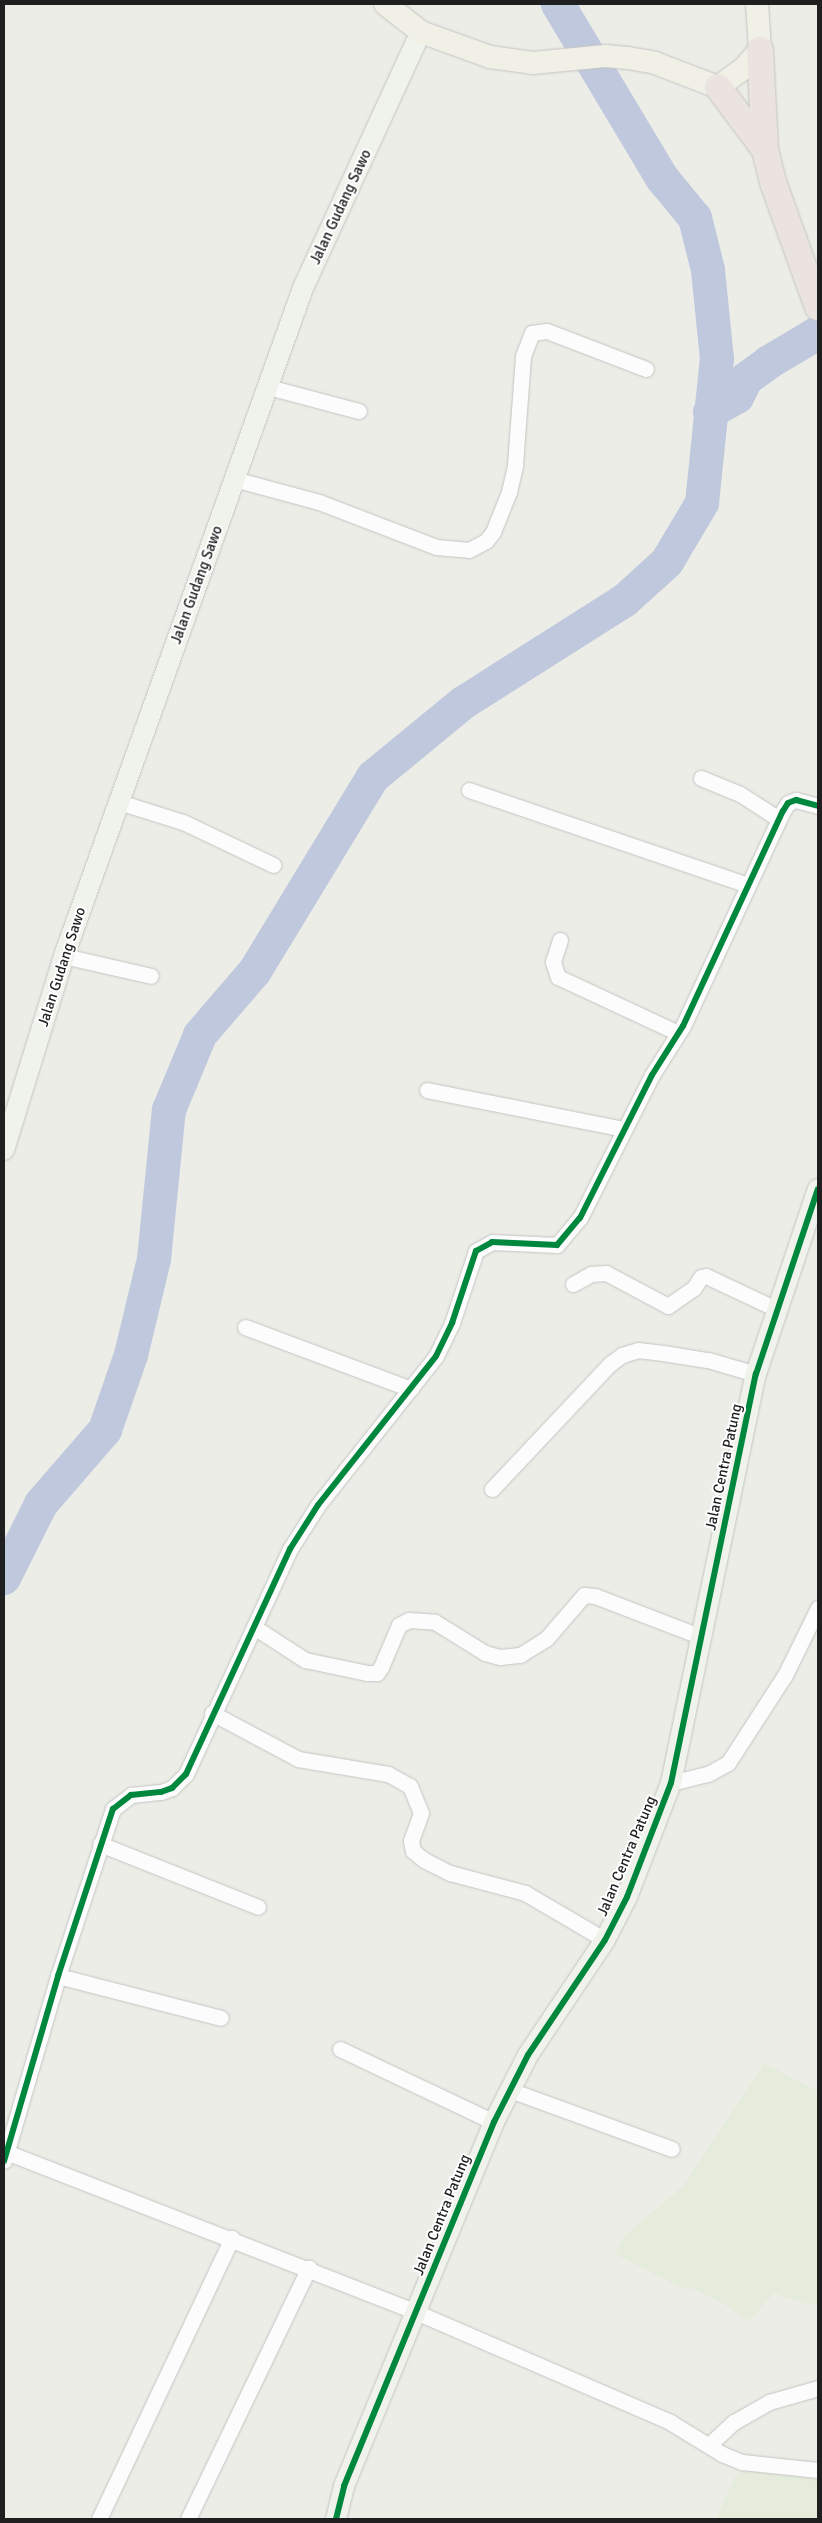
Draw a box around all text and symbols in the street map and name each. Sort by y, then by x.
street label: Jalan Gudang Sawo [307,147,375,267]
street label: Jalan Gudang Sawo [167,523,227,647]
street label: Jalan Gudang Sawo [34,905,90,1029]
street label: Jalan Centra Patung [702,1402,746,1532]
street label: Jalan Centra Patung [594,1793,660,1919]
street label: Jalan Centra Patung [410,2152,474,2278]

